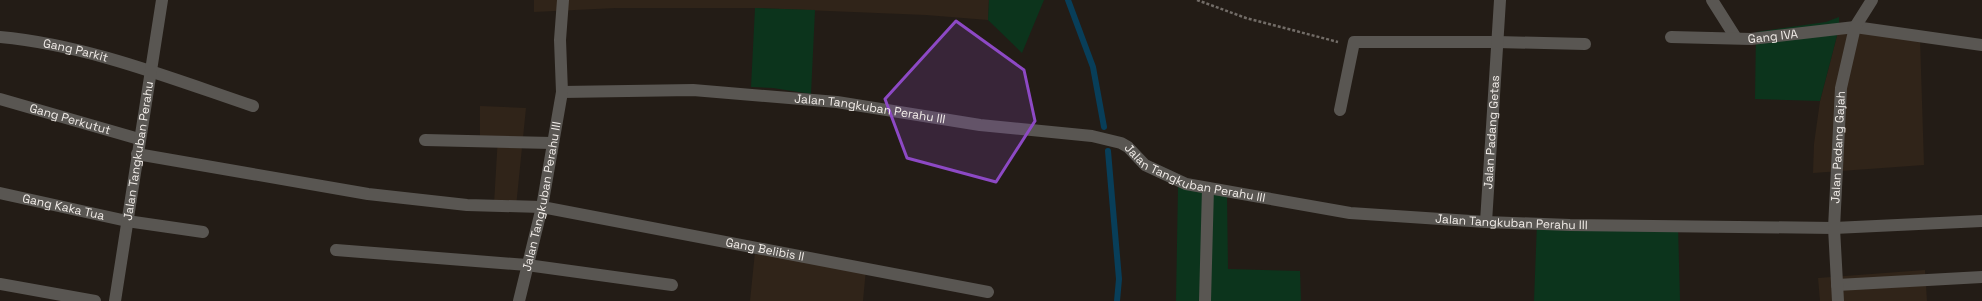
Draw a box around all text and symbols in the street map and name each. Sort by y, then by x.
street label: Gang IVA [1747,26,1799,47]
street label: Gang Parkit [42,35,110,66]
street label: Jalan Padang Getas [1480,75,1503,190]
street label: Jalan Tangkuban Perahu [120,80,157,222]
street label: Jalan Tangkuban Perahu III [794,90,947,127]
street label: Jalan Padang Gajah [1827,91,1849,204]
street label: Gang Perkutut [28,100,113,138]
street label: Jalan Tangkuban Perahu III [519,120,565,273]
street label: Jalan Tangkuban Perahu III [1121,140,1267,206]
street label: Gang Kaka Tua [21,190,106,224]
street label: Jalan Tangkuban Perahu III [1435,211,1588,233]
street label: Gang Belibis II [724,234,806,265]

